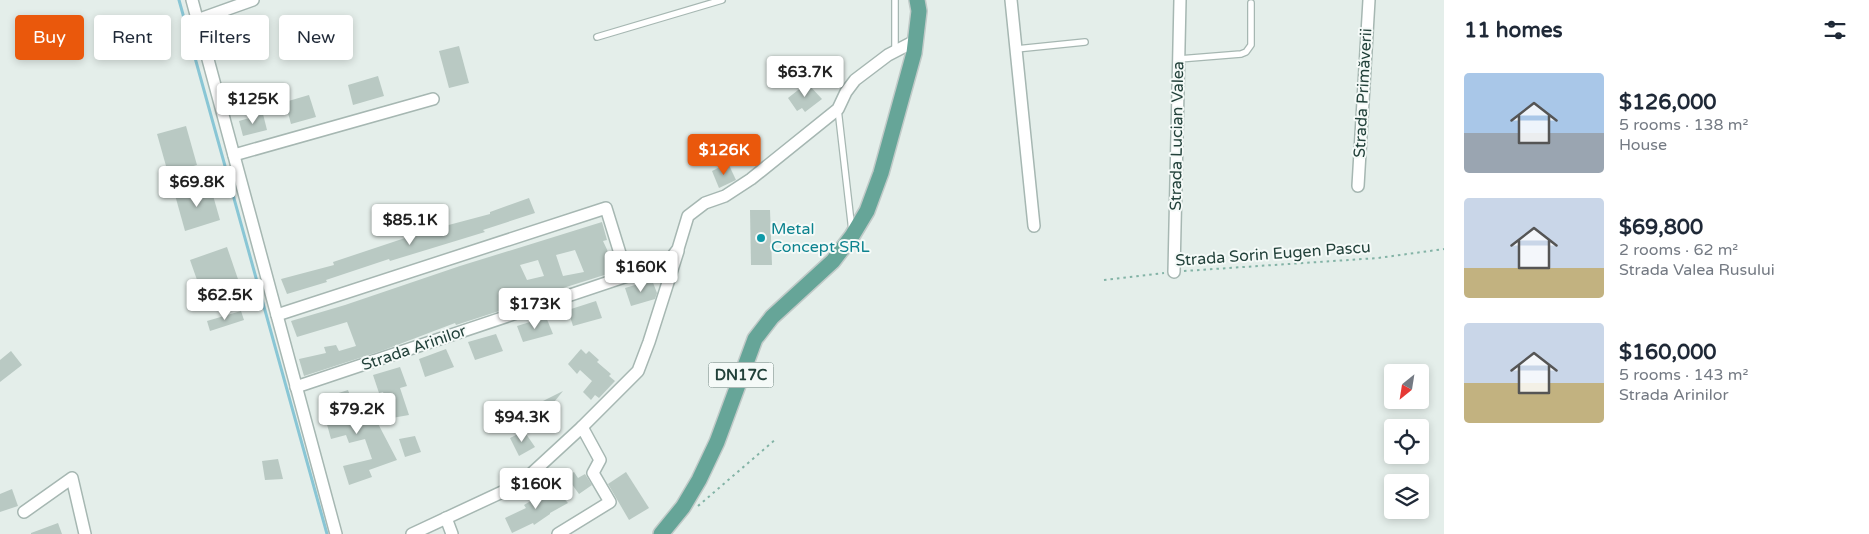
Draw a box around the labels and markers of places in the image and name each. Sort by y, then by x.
pin: $63.7K [764,56,846,98]
pin: $125K [218,82,288,125]
pin: $126K [689,134,759,176]
pin: $69.8K [156,166,238,208]
pin: $85.1K [369,204,451,246]
place label: Metal Concept SRL [771,219,870,257]
marker: Metal Concept SRL [755,232,767,244]
pin: $160K [606,250,676,293]
pin: $62.5K [184,278,266,321]
pin: $173K [500,288,570,330]
pin: $79.2K [316,392,398,435]
pin: $94.3K [481,400,563,443]
pin: $160K [501,468,571,510]

